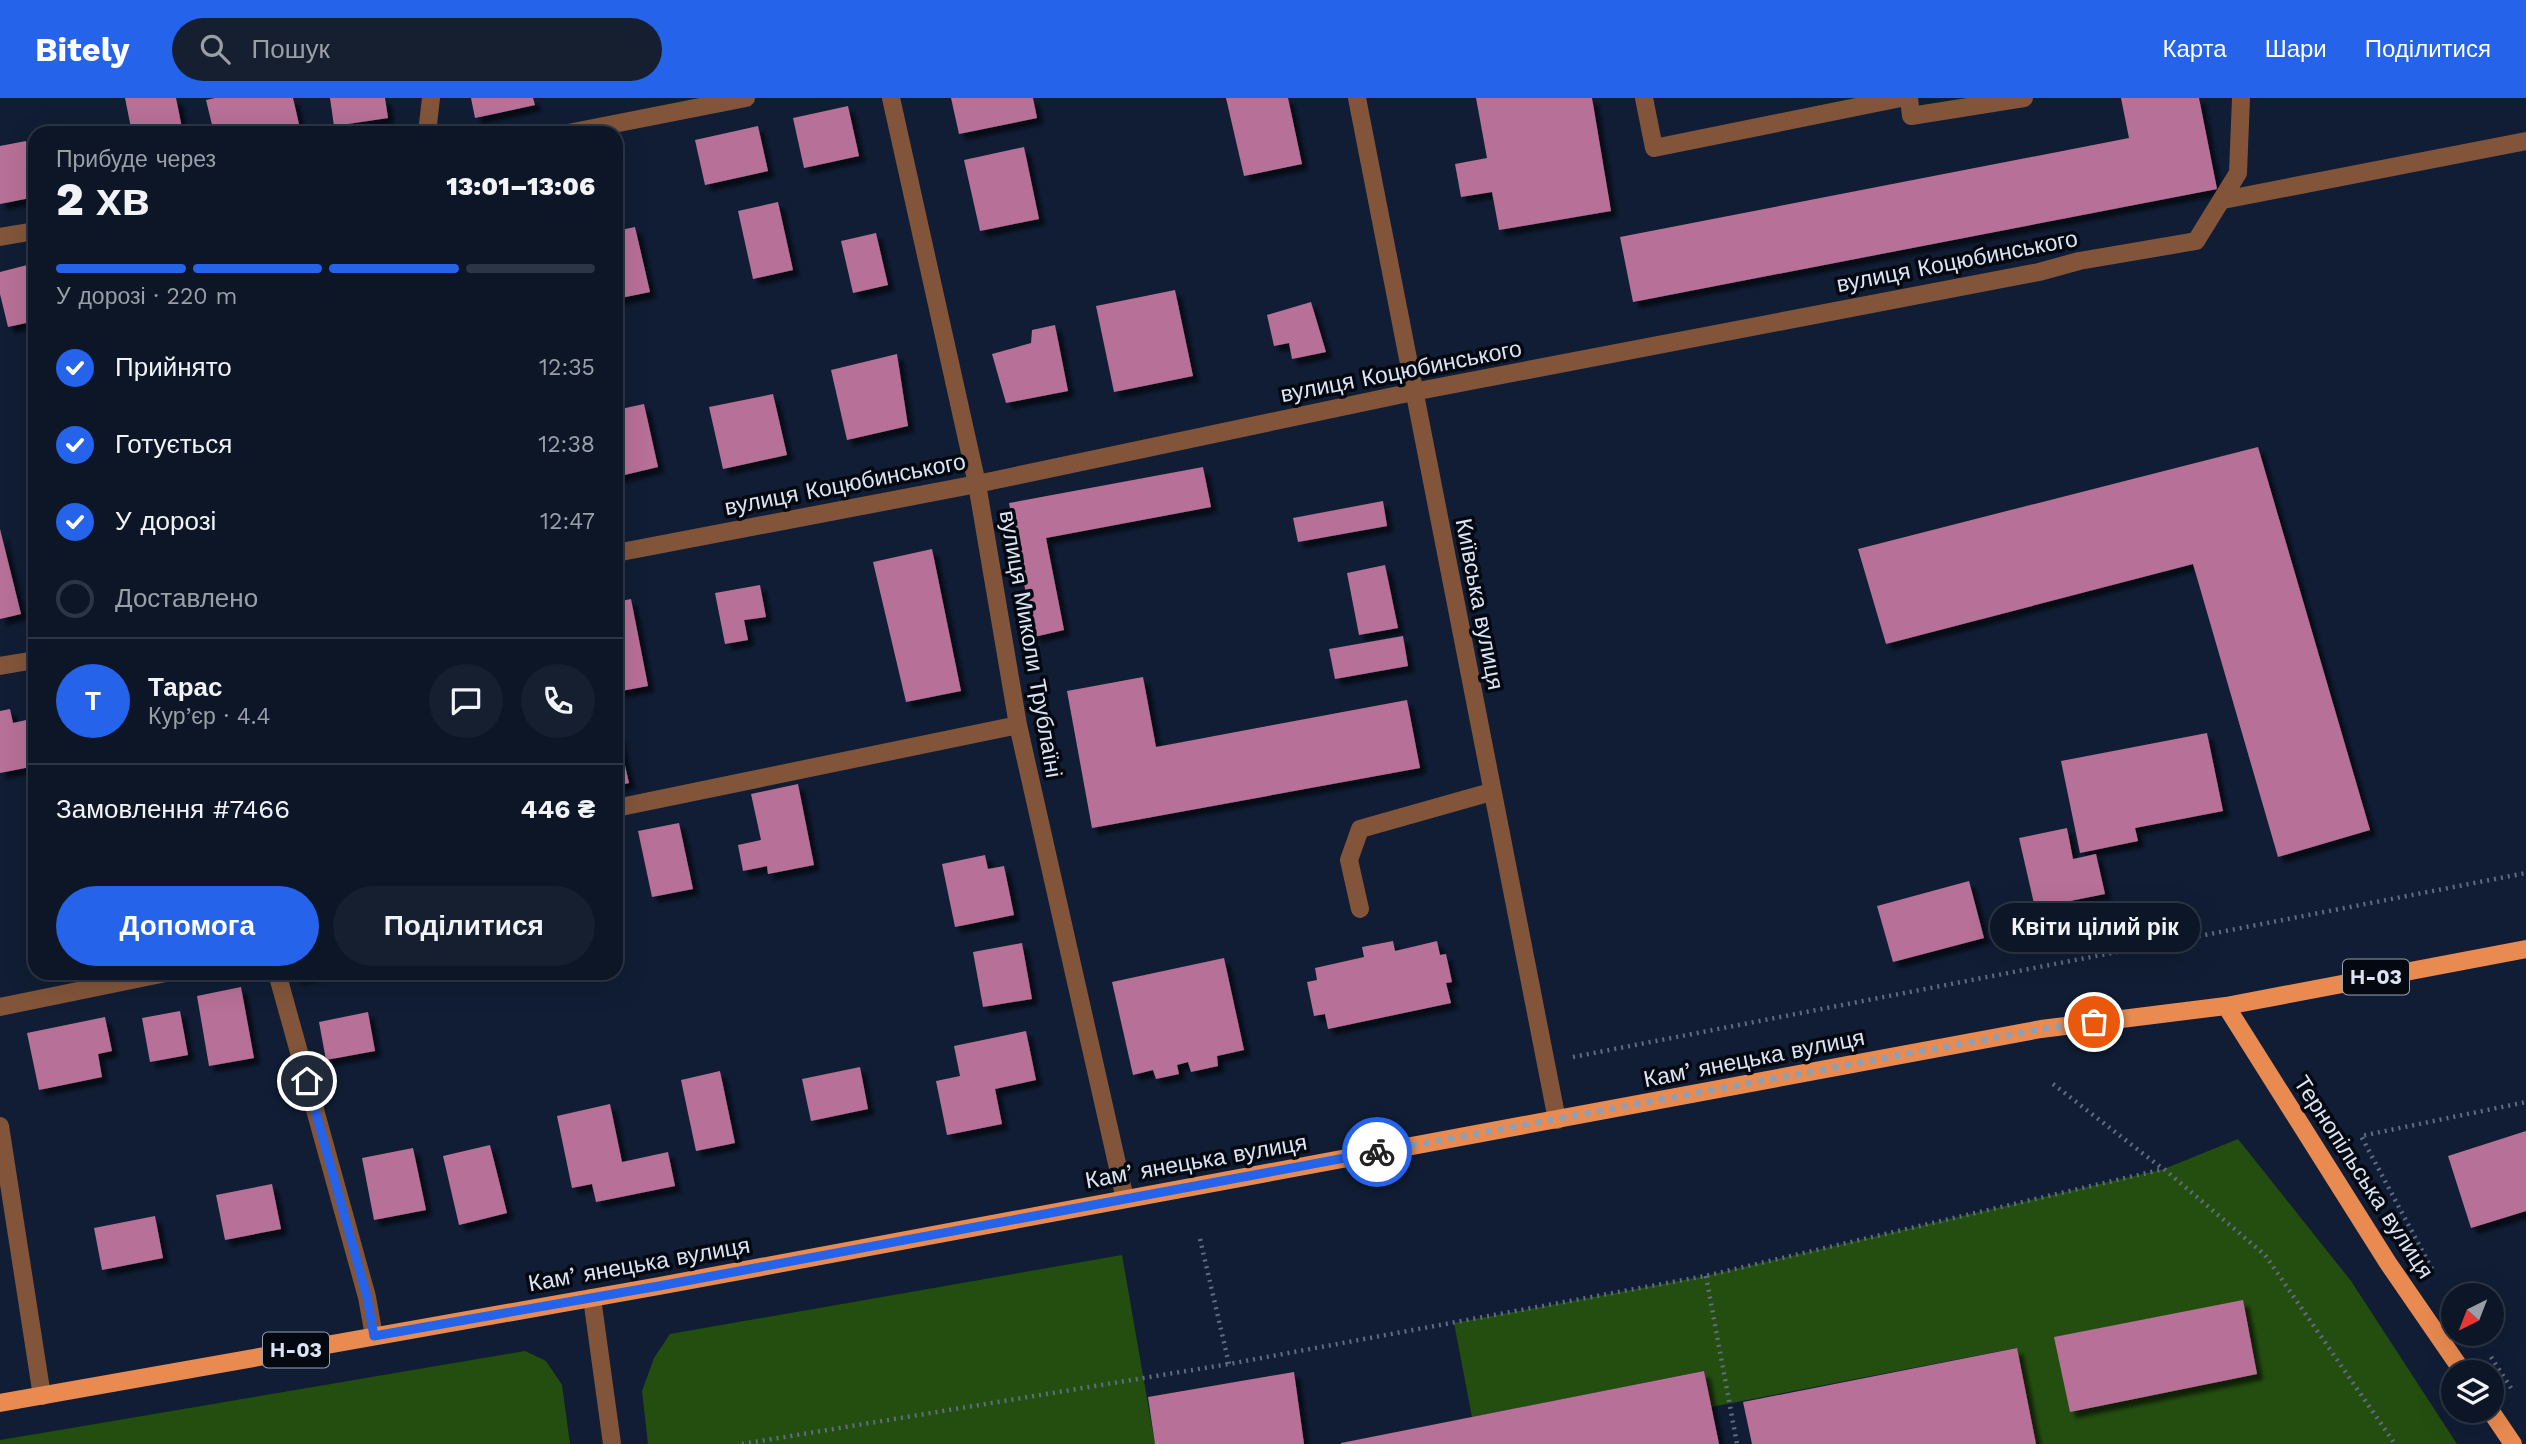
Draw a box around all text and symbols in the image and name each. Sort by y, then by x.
search box [172,18,662,81]
text: Bitely [35,30,130,69]
icon: search [196,30,234,68]
text: Пошук [252,34,330,64]
text: Карта [2162,35,2227,63]
text: Шари [2265,35,2327,63]
text: Поділитися [2365,35,2491,63]
text: Прибуде через [56,146,216,173]
text: 13:01–13:06 [446,171,595,201]
text: 2 хв [56,172,150,226]
street label: вулиця Коцюбинського [1834,225,2080,298]
text: У дорозі · 220 m [56,283,237,310]
street label: вулиця Коцюбинського [1278,335,1524,408]
icon: check [56,349,94,387]
text: Прийнято [115,352,232,382]
text: 12:35 [539,354,595,381]
icon: check [56,426,94,464]
text: Готується [115,429,232,459]
text: 12:38 [538,431,595,458]
street label: вулиця Коцюбинського [722,448,968,521]
icon: check [56,503,94,541]
text: У дорозі [115,506,216,536]
text: 12:47 [540,508,595,535]
street label: вулиця Миколи Трублаїні [994,508,1067,780]
street label: Київська вулиця [1450,516,1509,692]
text: Доставлено [115,583,258,613]
button: chat [429,664,503,738]
button: phone [521,664,595,738]
text: Тарас [148,672,223,702]
text: Т [85,686,101,716]
text: Кур’єр · 4.4 [148,703,270,730]
text: Замовлення #7466 [56,794,290,824]
text: 446 ₴ [521,794,595,824]
button: Допомога [56,886,319,966]
button: Поділитися [333,886,595,966]
callout: Квіти цілий рік [1989,903,2199,952]
text: Квіти цілий рік [2011,914,2179,941]
road number: Н-03 [2343,960,2409,994]
pin [2064,992,2124,1052]
icon: bag [2075,1003,2113,1041]
street label: Камʼянецька вулиця [1641,1024,1867,1093]
pin [277,1051,337,1111]
icon: home [288,1062,326,1100]
street label: Тернопільська вулиця [2288,1071,2439,1284]
courier [1342,1117,1412,1187]
street label: Камʼянецька вулиця [1083,1129,1309,1194]
icon: bike [1358,1133,1396,1171]
street label: Камʼянецька вулиця [526,1232,752,1297]
north arrow [2441,1283,2504,1346]
map controls [2441,1283,2504,1423]
road number: Н-03 [263,1332,329,1368]
button: layers [2441,1360,2504,1423]

